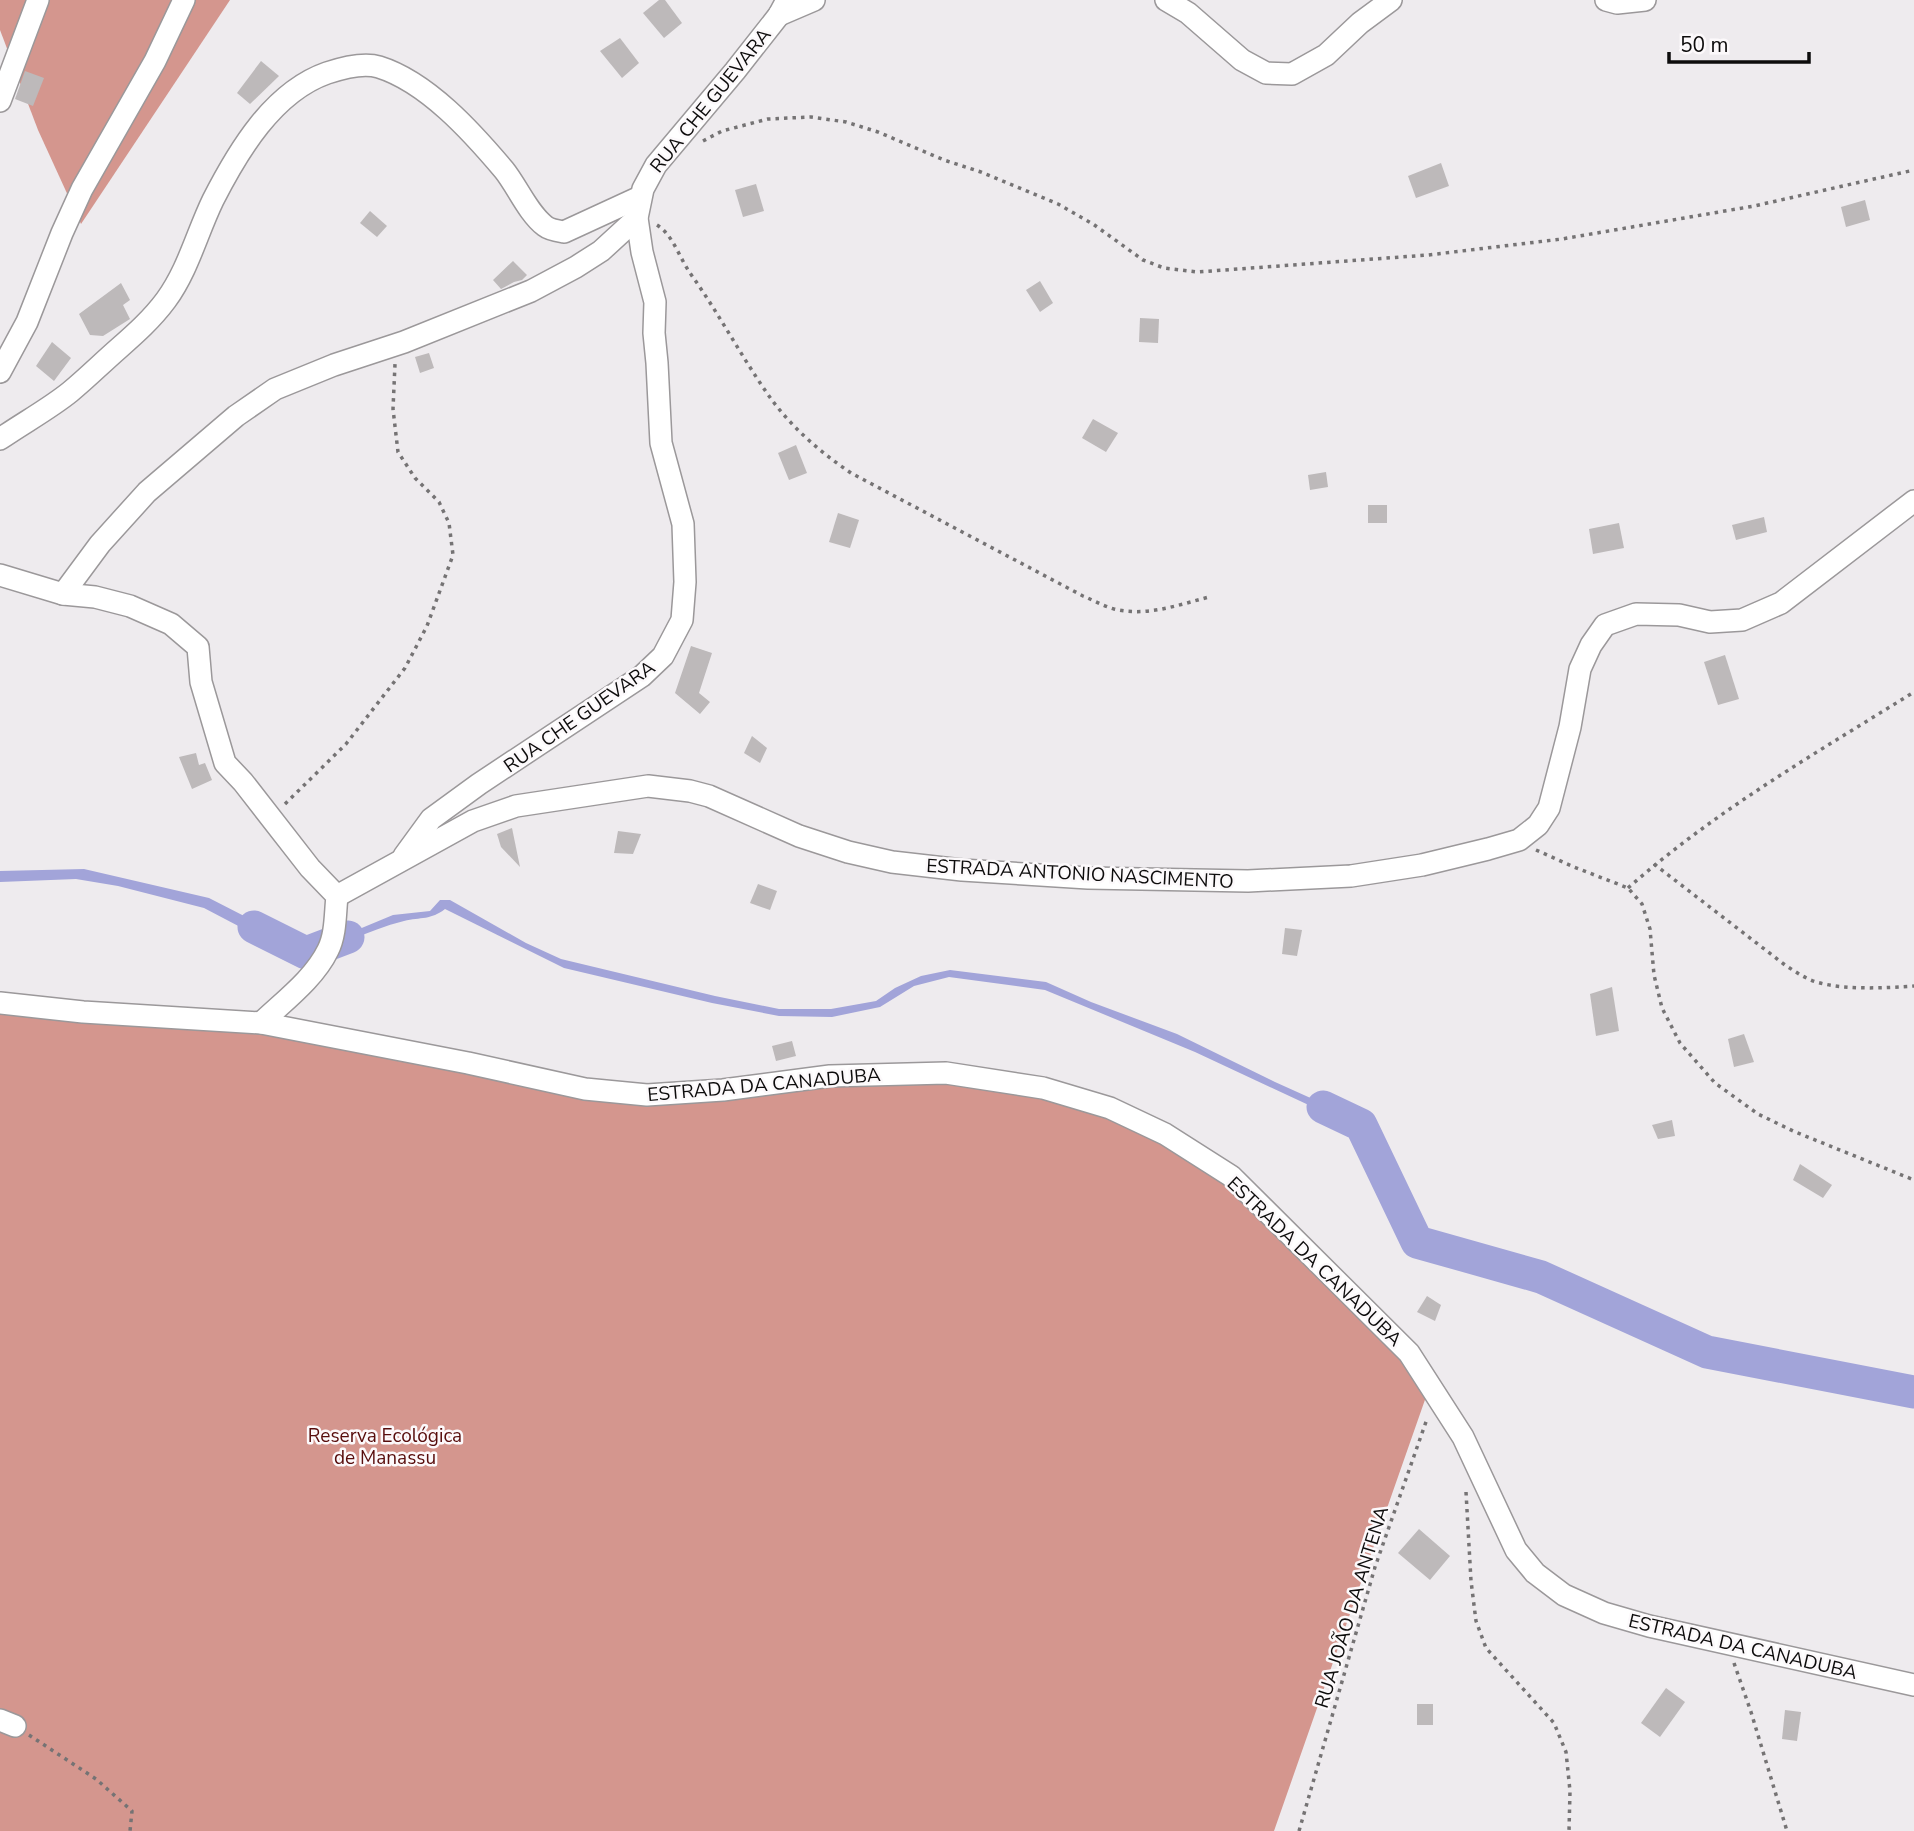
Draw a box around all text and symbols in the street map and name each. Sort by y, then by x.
scale bar [1669,21,1809,65]
street label: RUA CHE GUEVARA [644,23,777,178]
text: 50 m [1680,31,1729,59]
street label: RUA CHE GUEVARA [499,655,661,779]
street label: ESTRADA ANTONIO NASCIMENTO [926,853,1234,895]
street label: ESTRADA DA CANADUBA [646,1062,882,1108]
street label: ESTRADA DA CANADUBA [1221,1171,1408,1352]
park label: Reserva Ecológica de Manassu [308,1423,462,1471]
street label: RUA JOÃO DA ANTENA [1309,1503,1395,1711]
street label: ESTRADA DA CANADUBA [1626,1608,1860,1686]

